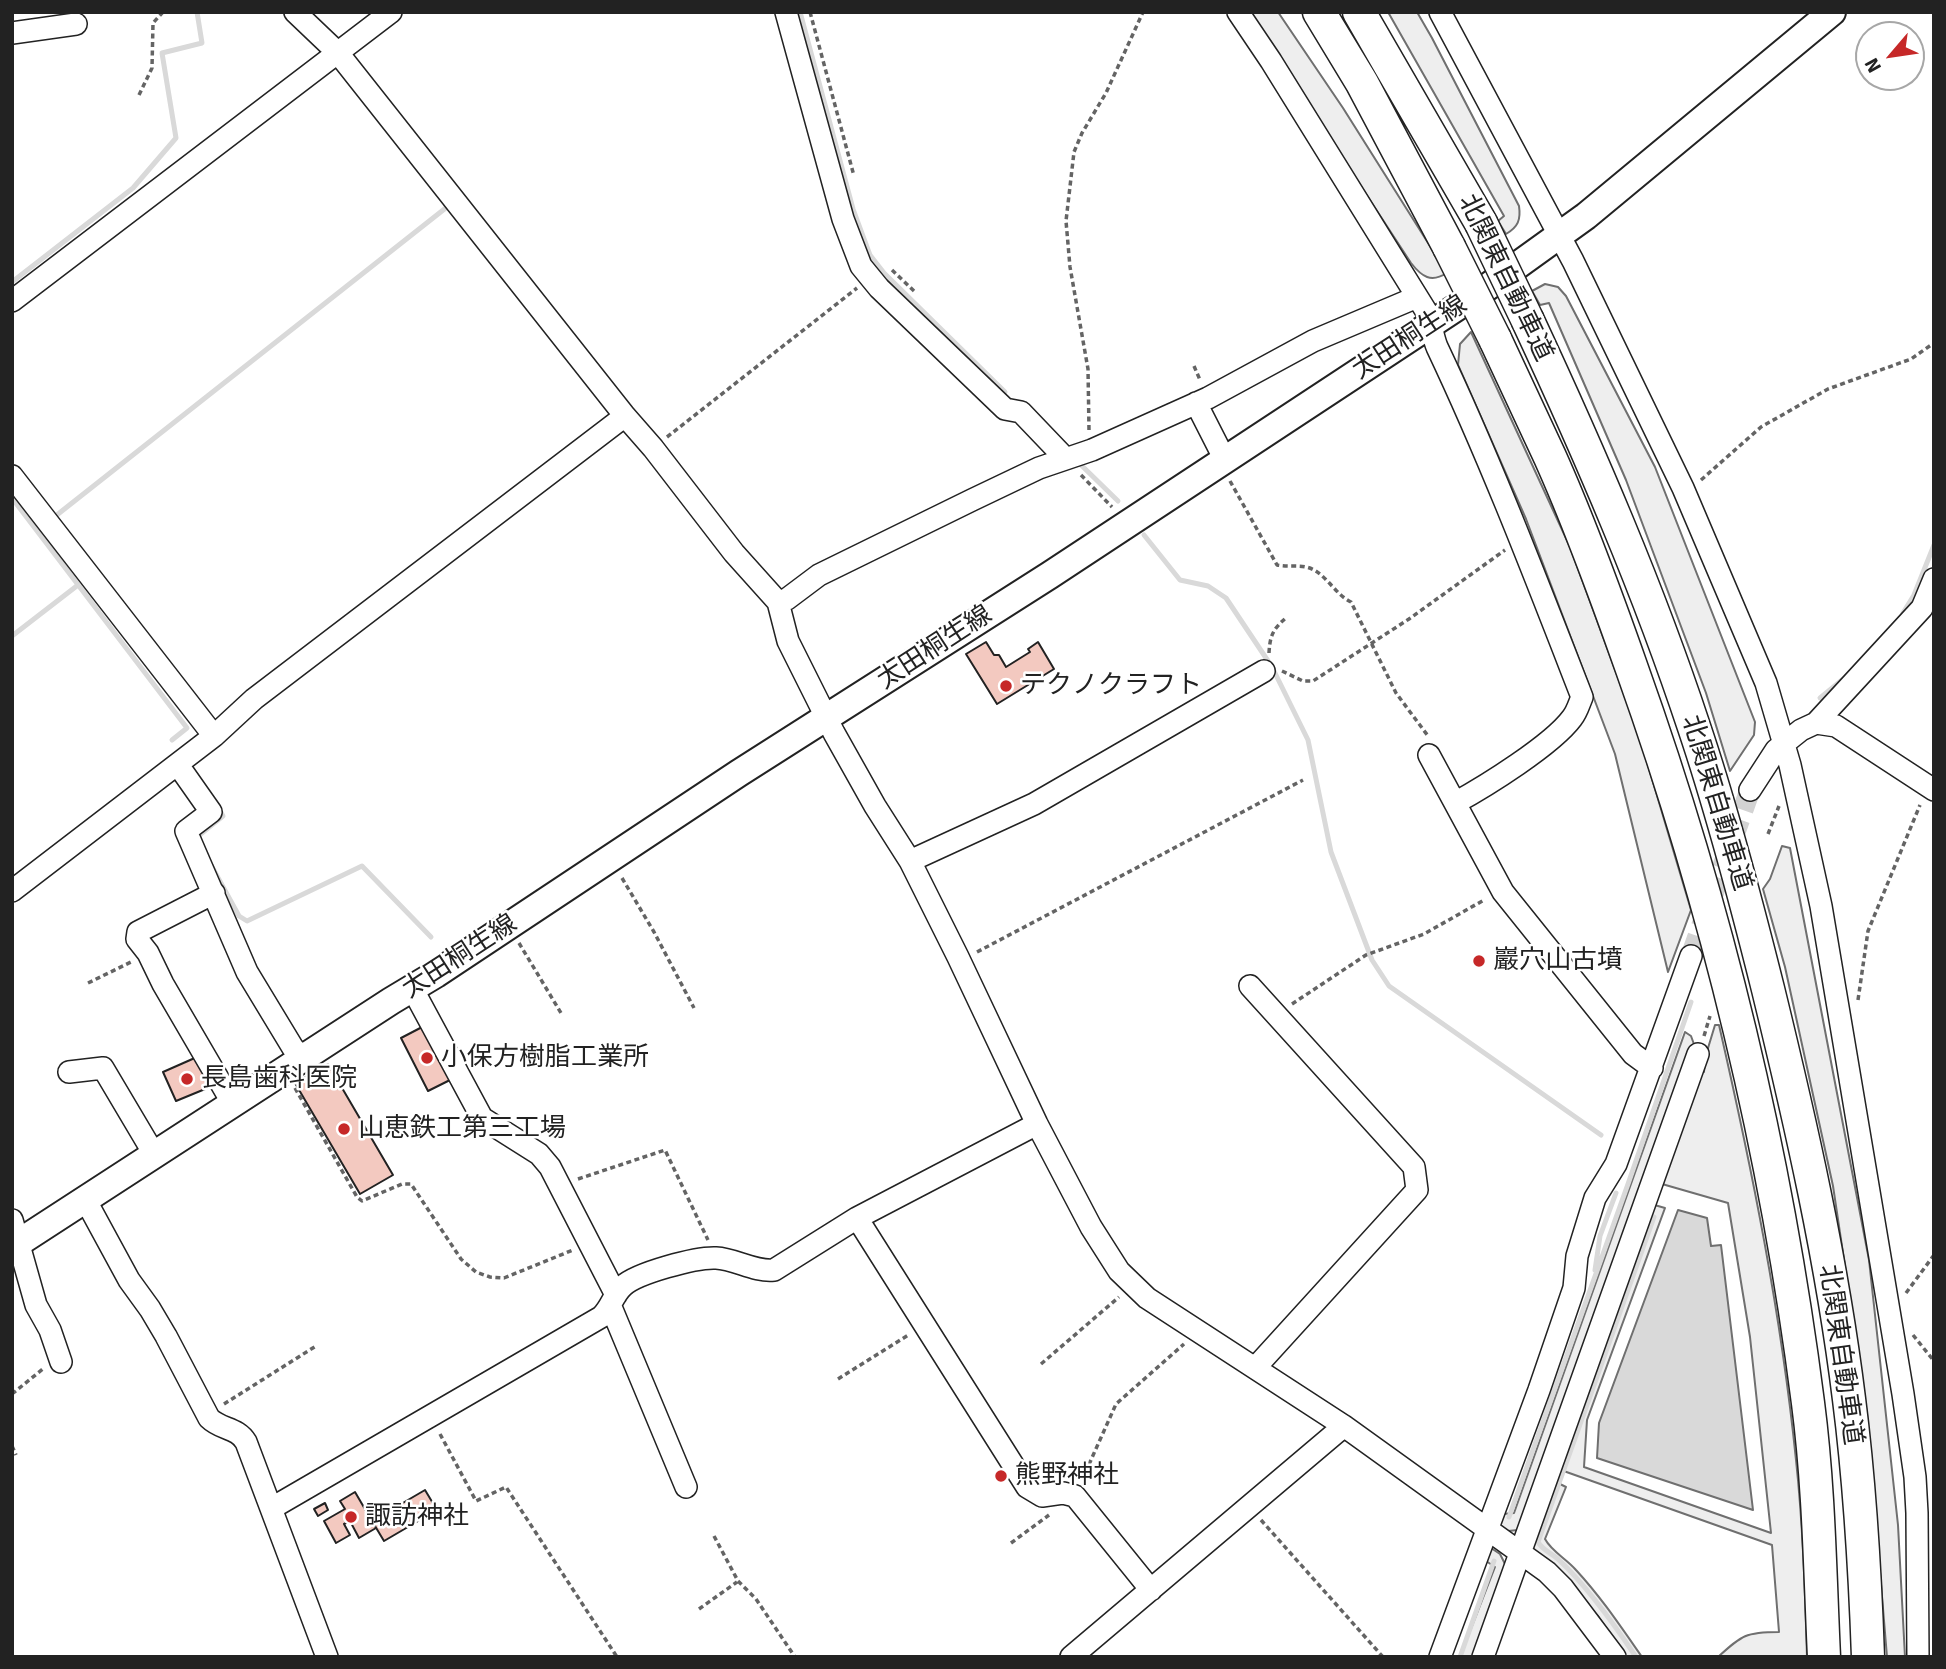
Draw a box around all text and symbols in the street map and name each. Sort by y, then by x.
north arrow [1855,21,1925,91]
text: N [1860,54,1887,77]
street label: 北関東自動車道 [1451,189,1559,367]
street label: 太田桐生線 [1347,290,1473,386]
street label: 太田桐生線 [872,600,998,696]
place label: テクノクラフト [1020,670,1202,702]
marker: テクノクラフト [998,678,1014,694]
street label: 北関東自動車道 [1674,711,1758,895]
street label: 太田桐生線 [397,909,523,1005]
place label: 巖穴山古墳 [1493,945,1623,977]
marker: 巖穴山古墳 [1471,953,1487,969]
place label: 小保方樹脂工業所 [441,1042,649,1074]
marker: 小保方樹脂工業所 [419,1050,435,1066]
place label: 長島歯科医院 [201,1063,357,1095]
marker: 長島歯科医院 [179,1071,195,1087]
place label: 山恵鉄工第三工場 [358,1113,566,1145]
marker: 山恵鉄工第三工場 [336,1121,352,1137]
street label: 北関東自動車道 [1812,1263,1868,1447]
place label: 熊野神社 [1015,1460,1119,1492]
marker: 熊野神社 [993,1468,1009,1484]
place label: 諏訪神社 [365,1501,469,1533]
marker: 諏訪神社 [343,1509,359,1525]

